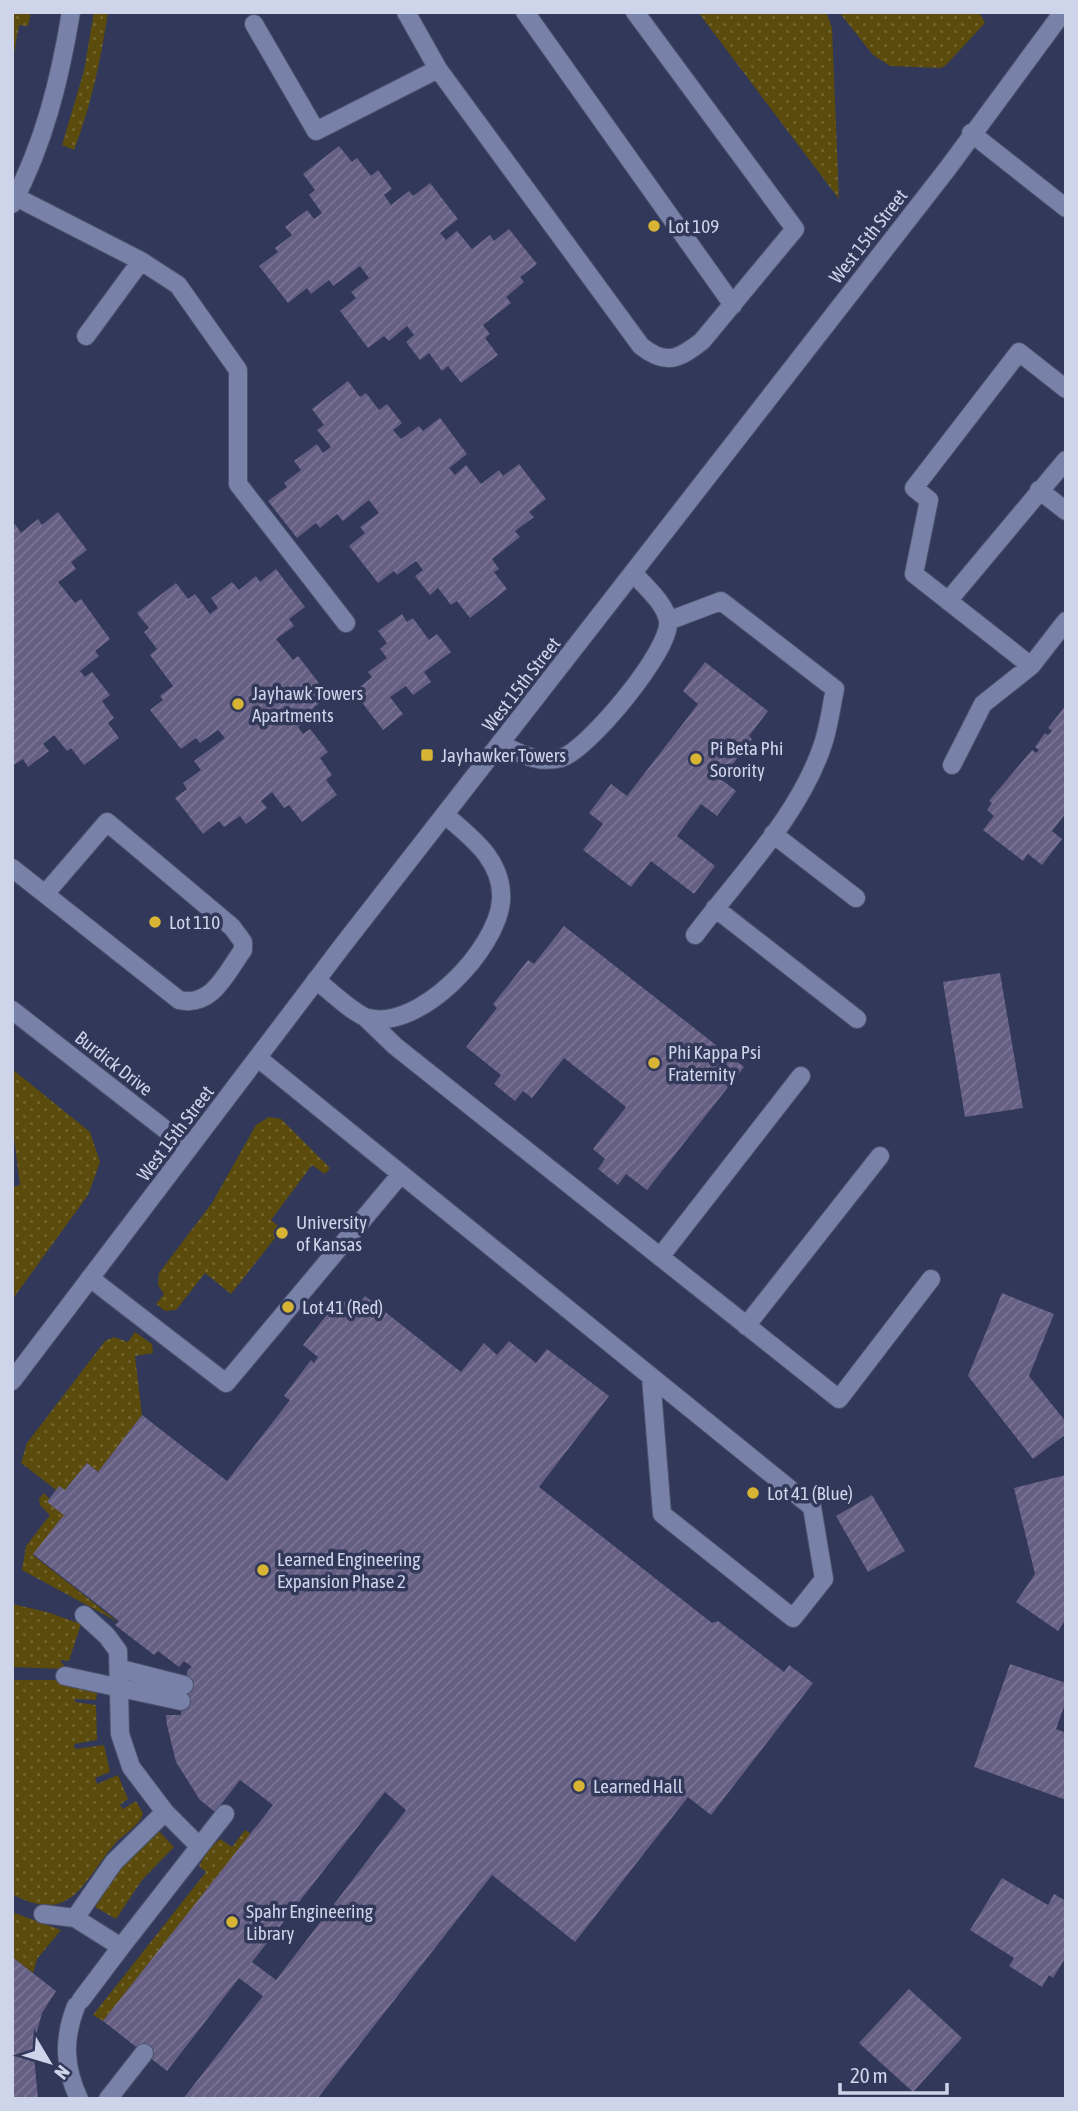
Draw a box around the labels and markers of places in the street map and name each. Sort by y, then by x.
place label: Lot 109 [668,215,719,237]
marker: Lot 109 [646,218,662,234]
place label: Jayhawk Towers Apartments [252,682,363,726]
marker: Jayhawk Towers Apartments [230,696,246,712]
place label: Pi Beta Phi Sorority [710,737,783,781]
place label: Jayhawker Towers [441,744,566,766]
marker: Jayhawker Towers [419,747,435,763]
marker: Pi Beta Phi Sorority [688,751,704,767]
place label: Lot 110 [169,911,220,933]
marker: Lot 110 [147,914,163,930]
place label: Phi Kappa Psi Fraternity [668,1041,761,1085]
marker: Phi Kappa Psi Fraternity [646,1055,662,1071]
place label: University of Kansas [296,1211,367,1255]
marker: University of Kansas [274,1225,290,1241]
place label: Lot 41 (Red) [302,1296,383,1318]
marker: Lot 41 (Red) [280,1299,296,1315]
place label: Lot 41 (Blue) [767,1482,853,1504]
marker: Lot 41 (Blue) [745,1485,761,1501]
place label: Learned Engineering Expansion Phase 2 [277,1548,421,1592]
marker: Learned Engineering Expansion Phase 2 [255,1562,271,1578]
place label: Learned Hall [593,1775,683,1797]
marker: Learned Hall [571,1778,587,1794]
place label: Spahr Engineering Library [246,1900,374,1944]
marker: Spahr Engineering Library [224,1914,240,1930]

